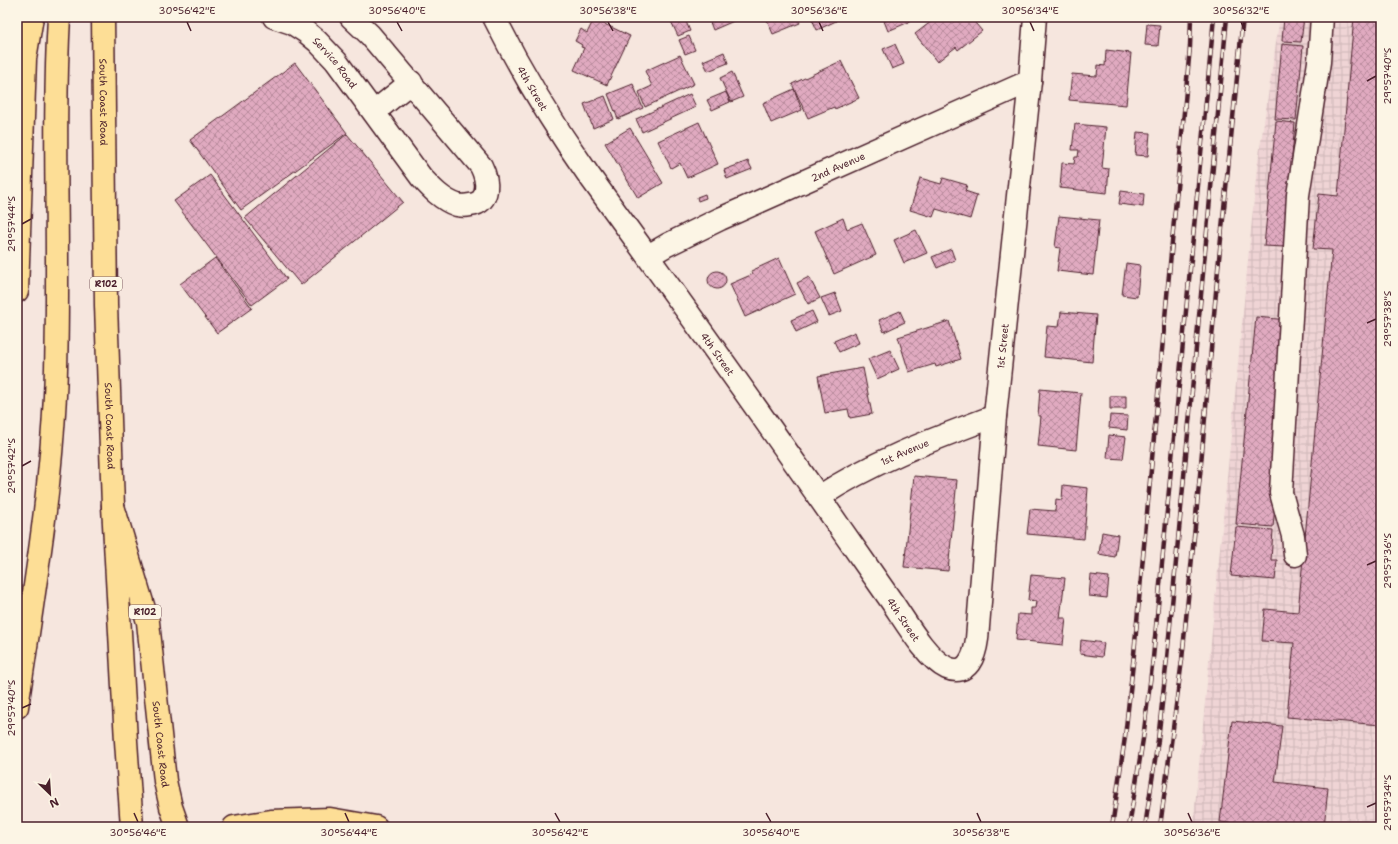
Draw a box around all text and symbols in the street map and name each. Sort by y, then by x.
text: 30°56'42"E [159,4,215,17]
text: 30°56'40"E [368,4,426,17]
text: 30°56'38"E [579,4,637,17]
text: 30°56'36"E [791,4,847,17]
text: 30°56'34"E [1001,4,1059,17]
text: 30°56'32"E [1212,4,1270,17]
street label: Service Road [310,34,360,91]
text: 29°57'40"S [1381,47,1394,104]
street label: South Coast Road [96,58,110,146]
street label: 4th Street [514,64,551,113]
street label: 2nd Avenue [809,149,867,185]
text: 29°57'44"S [5,195,18,252]
road number: R102 [90,277,122,291]
text: 29°57'38"S [1381,290,1394,347]
street label: 1st Street [994,323,1012,370]
street label: 4th Street [697,330,737,378]
street label: South Coast Road [102,382,118,470]
street label: 1st Avenue [878,436,931,469]
text: 29°57'42"S [5,438,18,494]
text: 29°57'36"S [1381,533,1394,589]
street label: 4th Street [884,595,923,644]
road number: R102 [129,605,161,619]
text: 29°57'40"S [5,679,18,736]
street label: South Coast Road [149,700,172,789]
north arrow [30,774,70,814]
text: 29°57'34"S [1381,774,1394,831]
text: N [47,794,61,811]
text: 30°56'46"E [110,826,166,839]
text: 30°56'44"E [320,826,378,839]
text: 30°56'42"E [532,826,588,839]
text: 30°56'40"E [742,826,800,839]
text: 30°56'38"E [952,826,1010,839]
text: 30°56'36"E [1164,826,1220,839]

